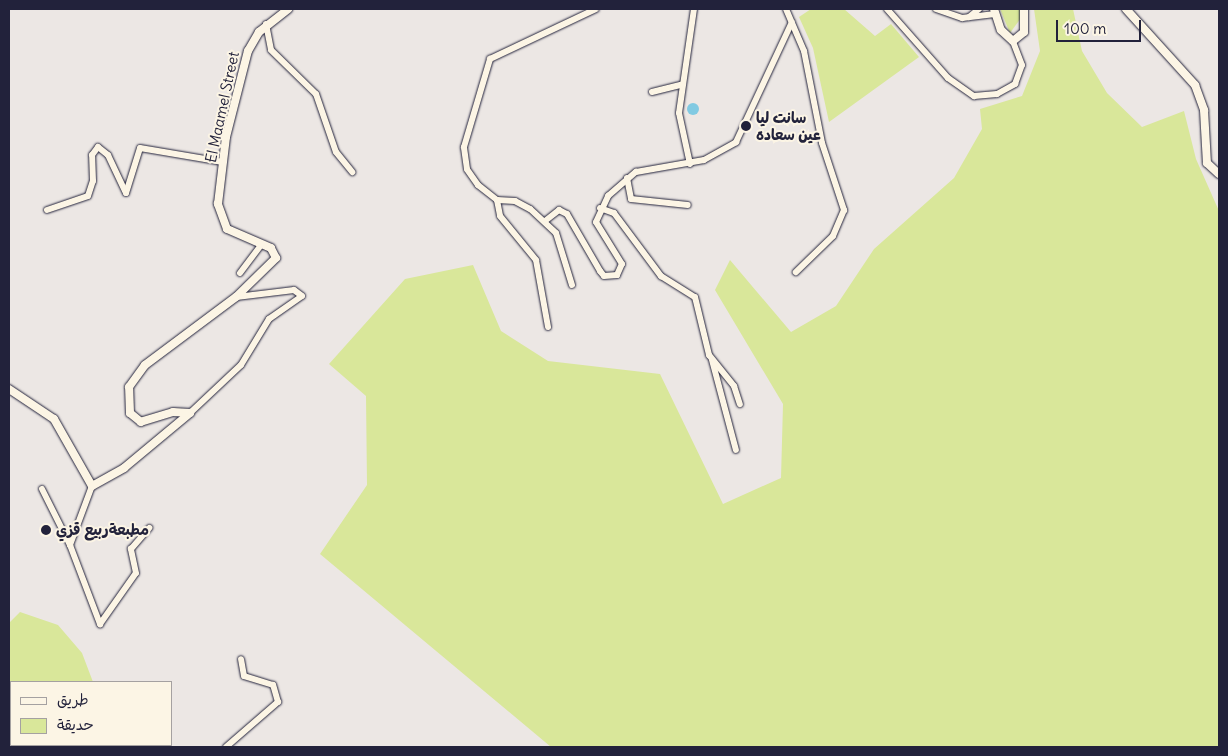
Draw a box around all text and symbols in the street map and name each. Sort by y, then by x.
scale bar [1058,10,1143,42]
text: 100 m [1064,19,1106,38]
street label: El Maamel Street [201,50,243,164]
place label: سانت ليا عين سعاده [756,108,821,143]
marker: سانت ليا عين سعاده [740,120,752,132]
place label: مطبعةربيع قزي [56,521,149,539]
marker: مطبعةربيع قزي [40,524,52,536]
legend [10,681,172,746]
text: طريق [57,690,89,709]
text: حديقة [57,715,94,734]

